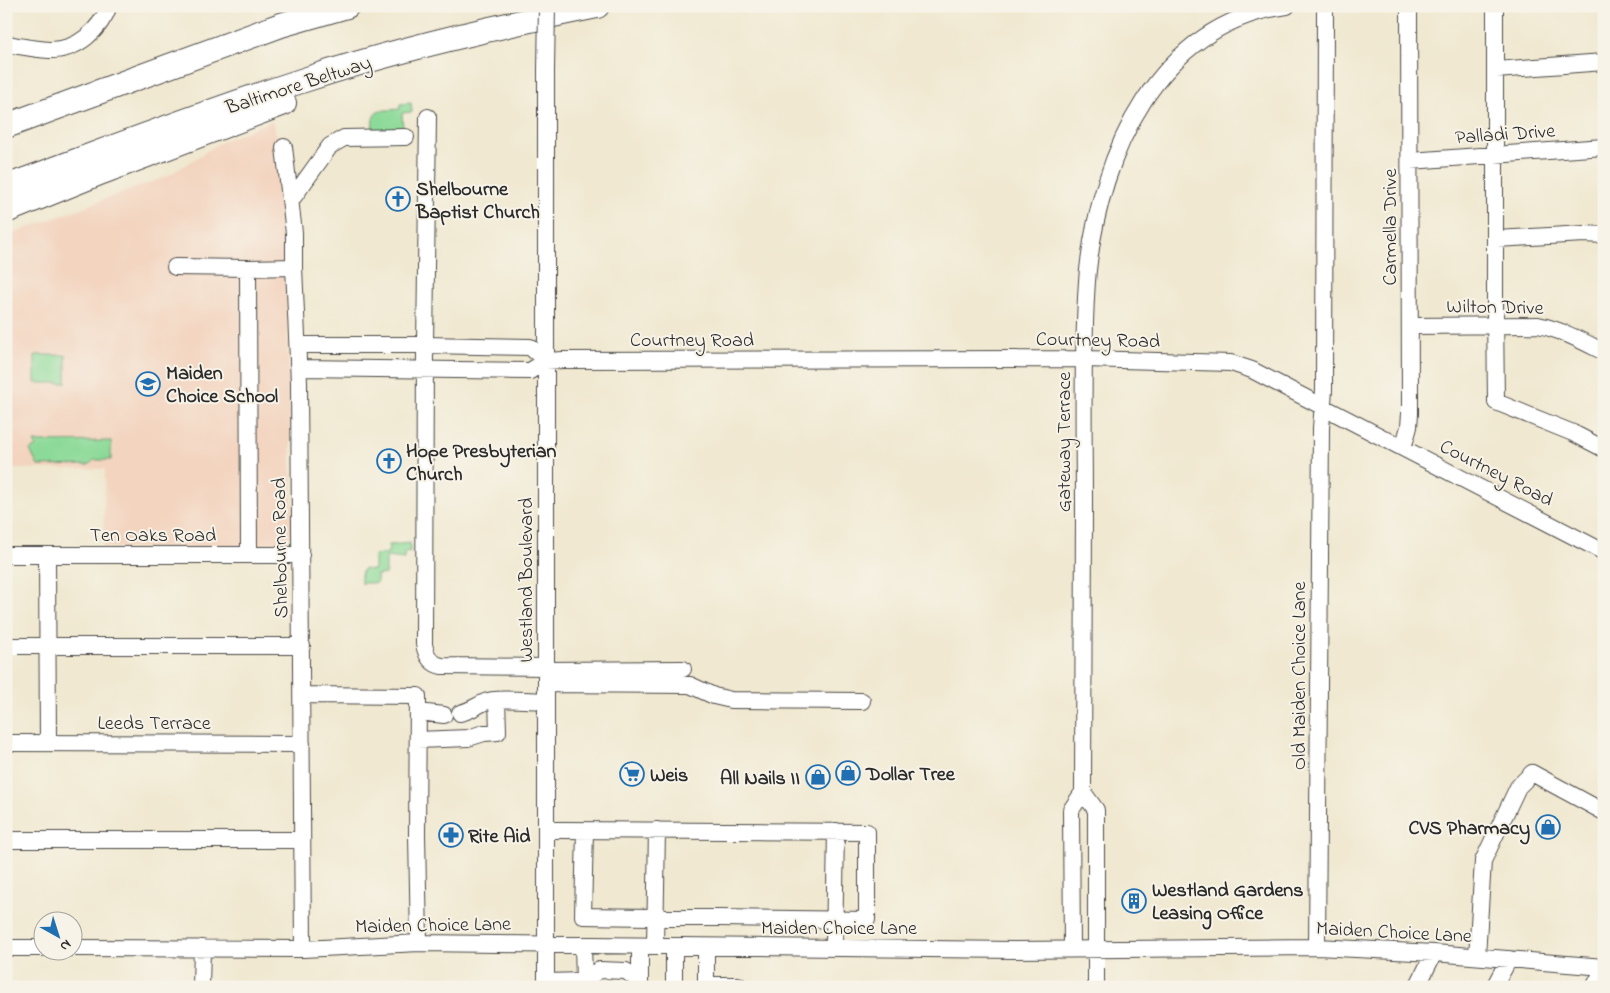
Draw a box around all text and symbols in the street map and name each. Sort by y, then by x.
street label: Baltimore Beltway [221,49,375,124]
street label: Palladi Drive [1454,118,1556,153]
street label: Carmella Drive [1377,169,1406,285]
place label: Shelbourne Baptist Church [415,176,540,228]
church icon: Shelbourne Baptist Church [385,186,411,212]
street label: Wilton Drive [1446,293,1544,324]
street label: Courtney Road [1036,326,1160,357]
street label: Courtney Road [630,327,754,356]
place label: Maiden Choice School [166,360,278,412]
school or university icon: Maiden Choice School [135,371,161,397]
street label: Gateway Terrace [1051,372,1080,512]
street label: Courtney Road [1434,433,1558,515]
place label: Hope Presbyterian Church [406,438,557,490]
church icon: Hope Presbyterian Church [376,448,402,474]
street label: Shelbourne Road [266,477,297,618]
street label: Westland Boulevard [513,497,542,663]
street label: Ten Oaks Road [90,522,216,551]
street label: Old Maiden Choice Lane [1286,582,1315,770]
street label: Leeds Terrace [97,710,211,739]
shop icon: Dollar Tree [835,760,861,786]
supermarket icon: Weis [619,761,645,787]
place label: Dollar Tree [865,761,956,790]
place label: Weis [650,762,688,791]
shop icon: All Nails II [805,764,831,790]
place label: All Nails II [720,765,800,794]
shop icon: CVS Pharmacy [1535,814,1561,840]
place label: CVS Pharmacy [1409,815,1530,845]
pharmacy icon: Rite Aid [438,822,464,848]
place label: Rite Aid [468,823,531,852]
place label: Westland Gardens Leasing Office [1152,877,1303,930]
building icon: Westland Gardens Leasing Office [1121,888,1147,914]
north arrow [32,910,82,960]
street label: Maiden Choice Lane [355,911,511,942]
street label: Maiden Choice Lane [761,915,917,944]
street label: Maiden Choice Lane [1315,915,1473,952]
text: N [55,934,76,956]

